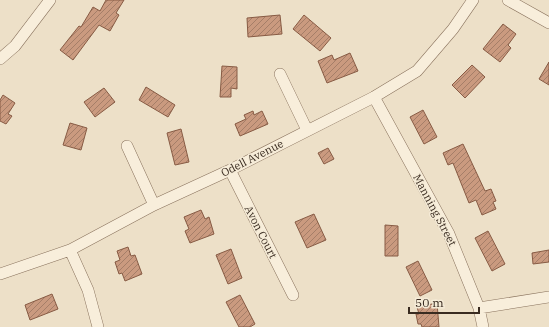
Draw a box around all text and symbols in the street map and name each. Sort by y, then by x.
street label: Odell Avenue [218,136,286,180]
street label: Manning Street [410,172,460,249]
street label: Avon Court [242,203,280,261]
scale bar [409,289,479,315]
text: 50 m [415,295,444,310]

